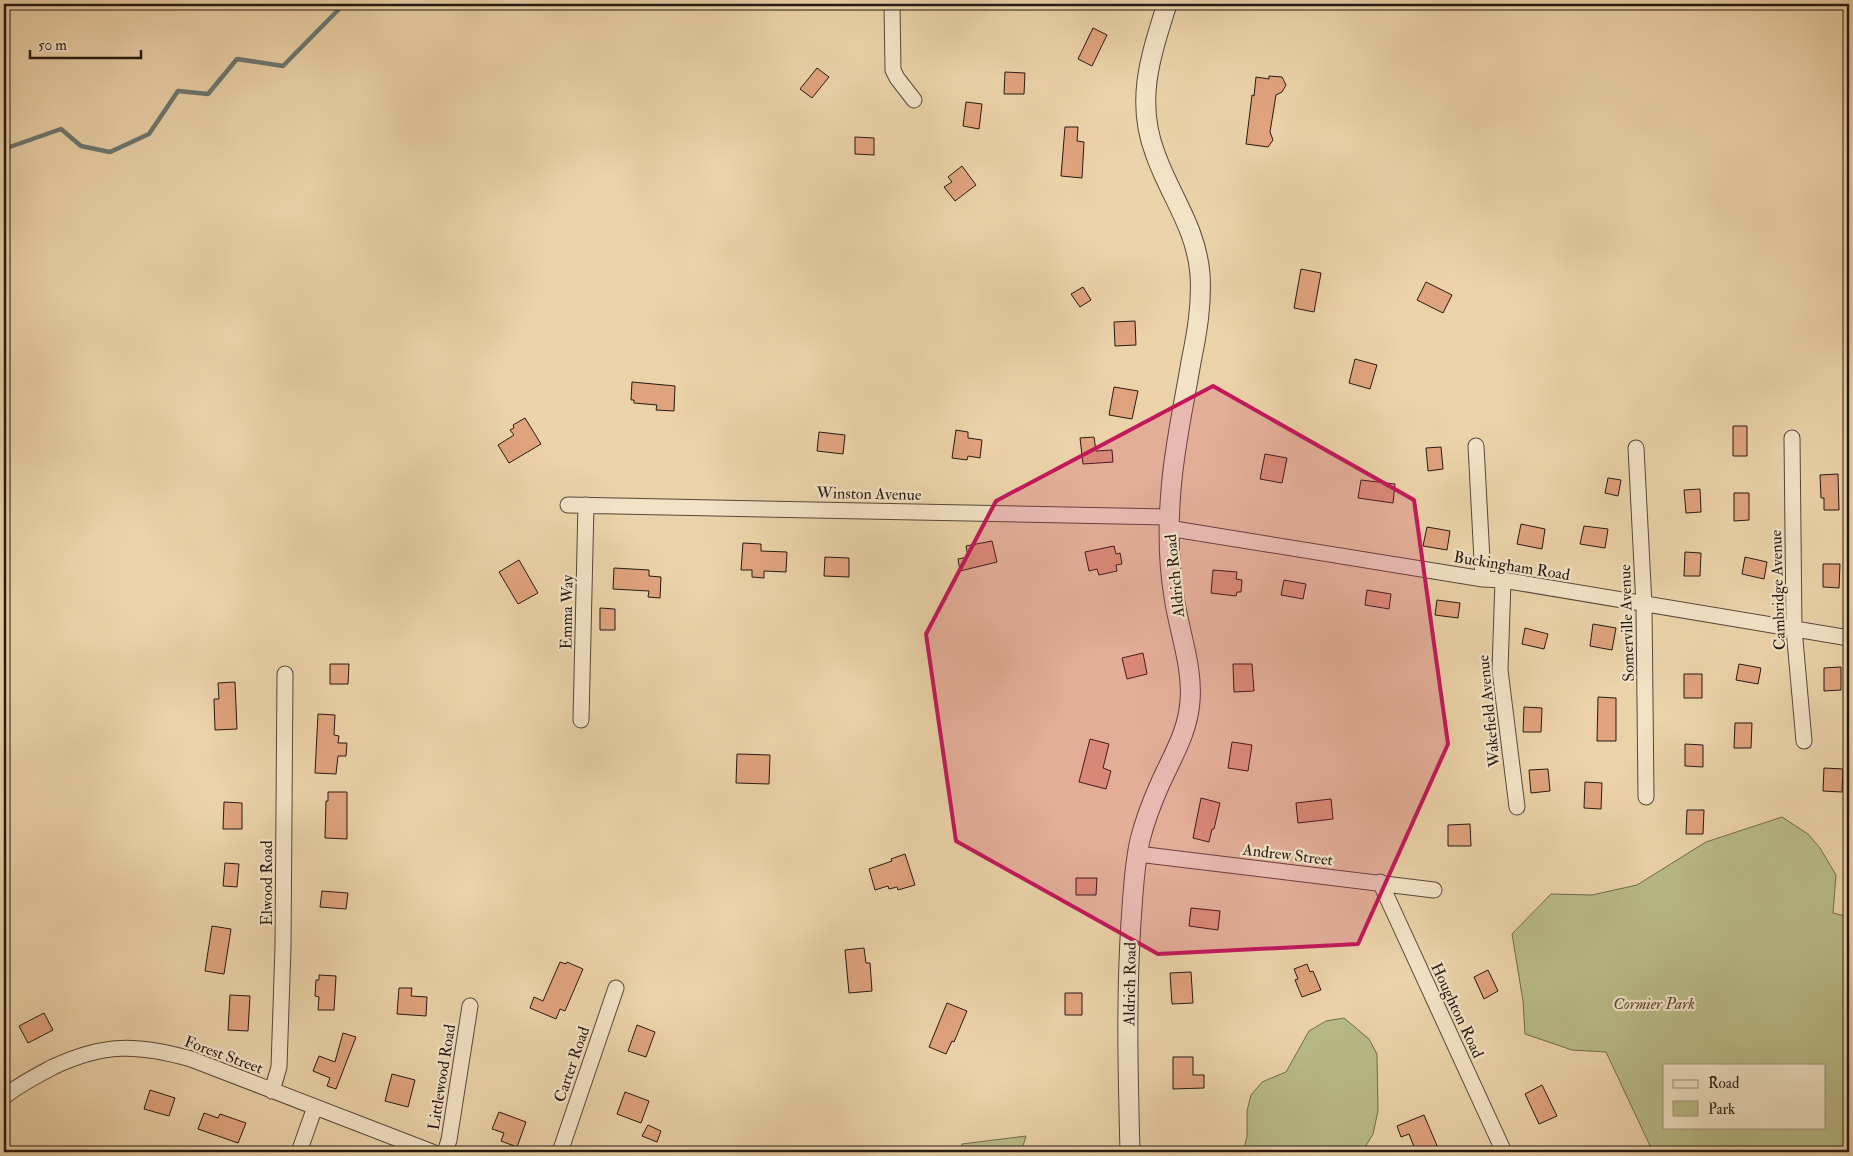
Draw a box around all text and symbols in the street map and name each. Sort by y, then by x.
scale bar [30,28,141,60]
text: 50 m [38,36,67,55]
street label: Winston Avenue [815,483,922,505]
street label: Cambridge Avenue [1766,529,1790,651]
street label: Aldrich Road [1161,533,1189,620]
street label: Buckingham Road [1452,547,1572,585]
street label: Somerville Avenue [1615,564,1639,682]
street label: Emma Way [556,574,578,650]
street label: Wakefield Avenue [1473,654,1505,769]
street label: Andrew Street [1241,839,1334,870]
street label: Elwood Road [257,840,277,926]
street label: Aldrich Road [1119,942,1141,1027]
street label: Houghton Road [1426,960,1488,1061]
park label: Cormier Park [1613,994,1695,1014]
street label: Littlewood Road [424,1023,460,1131]
street label: Carter Road [550,1024,594,1105]
street label: Forest Street [181,1031,266,1078]
legend [1663,1064,1826,1128]
text: Road [1708,1074,1740,1093]
text: Park [1708,1100,1735,1119]

